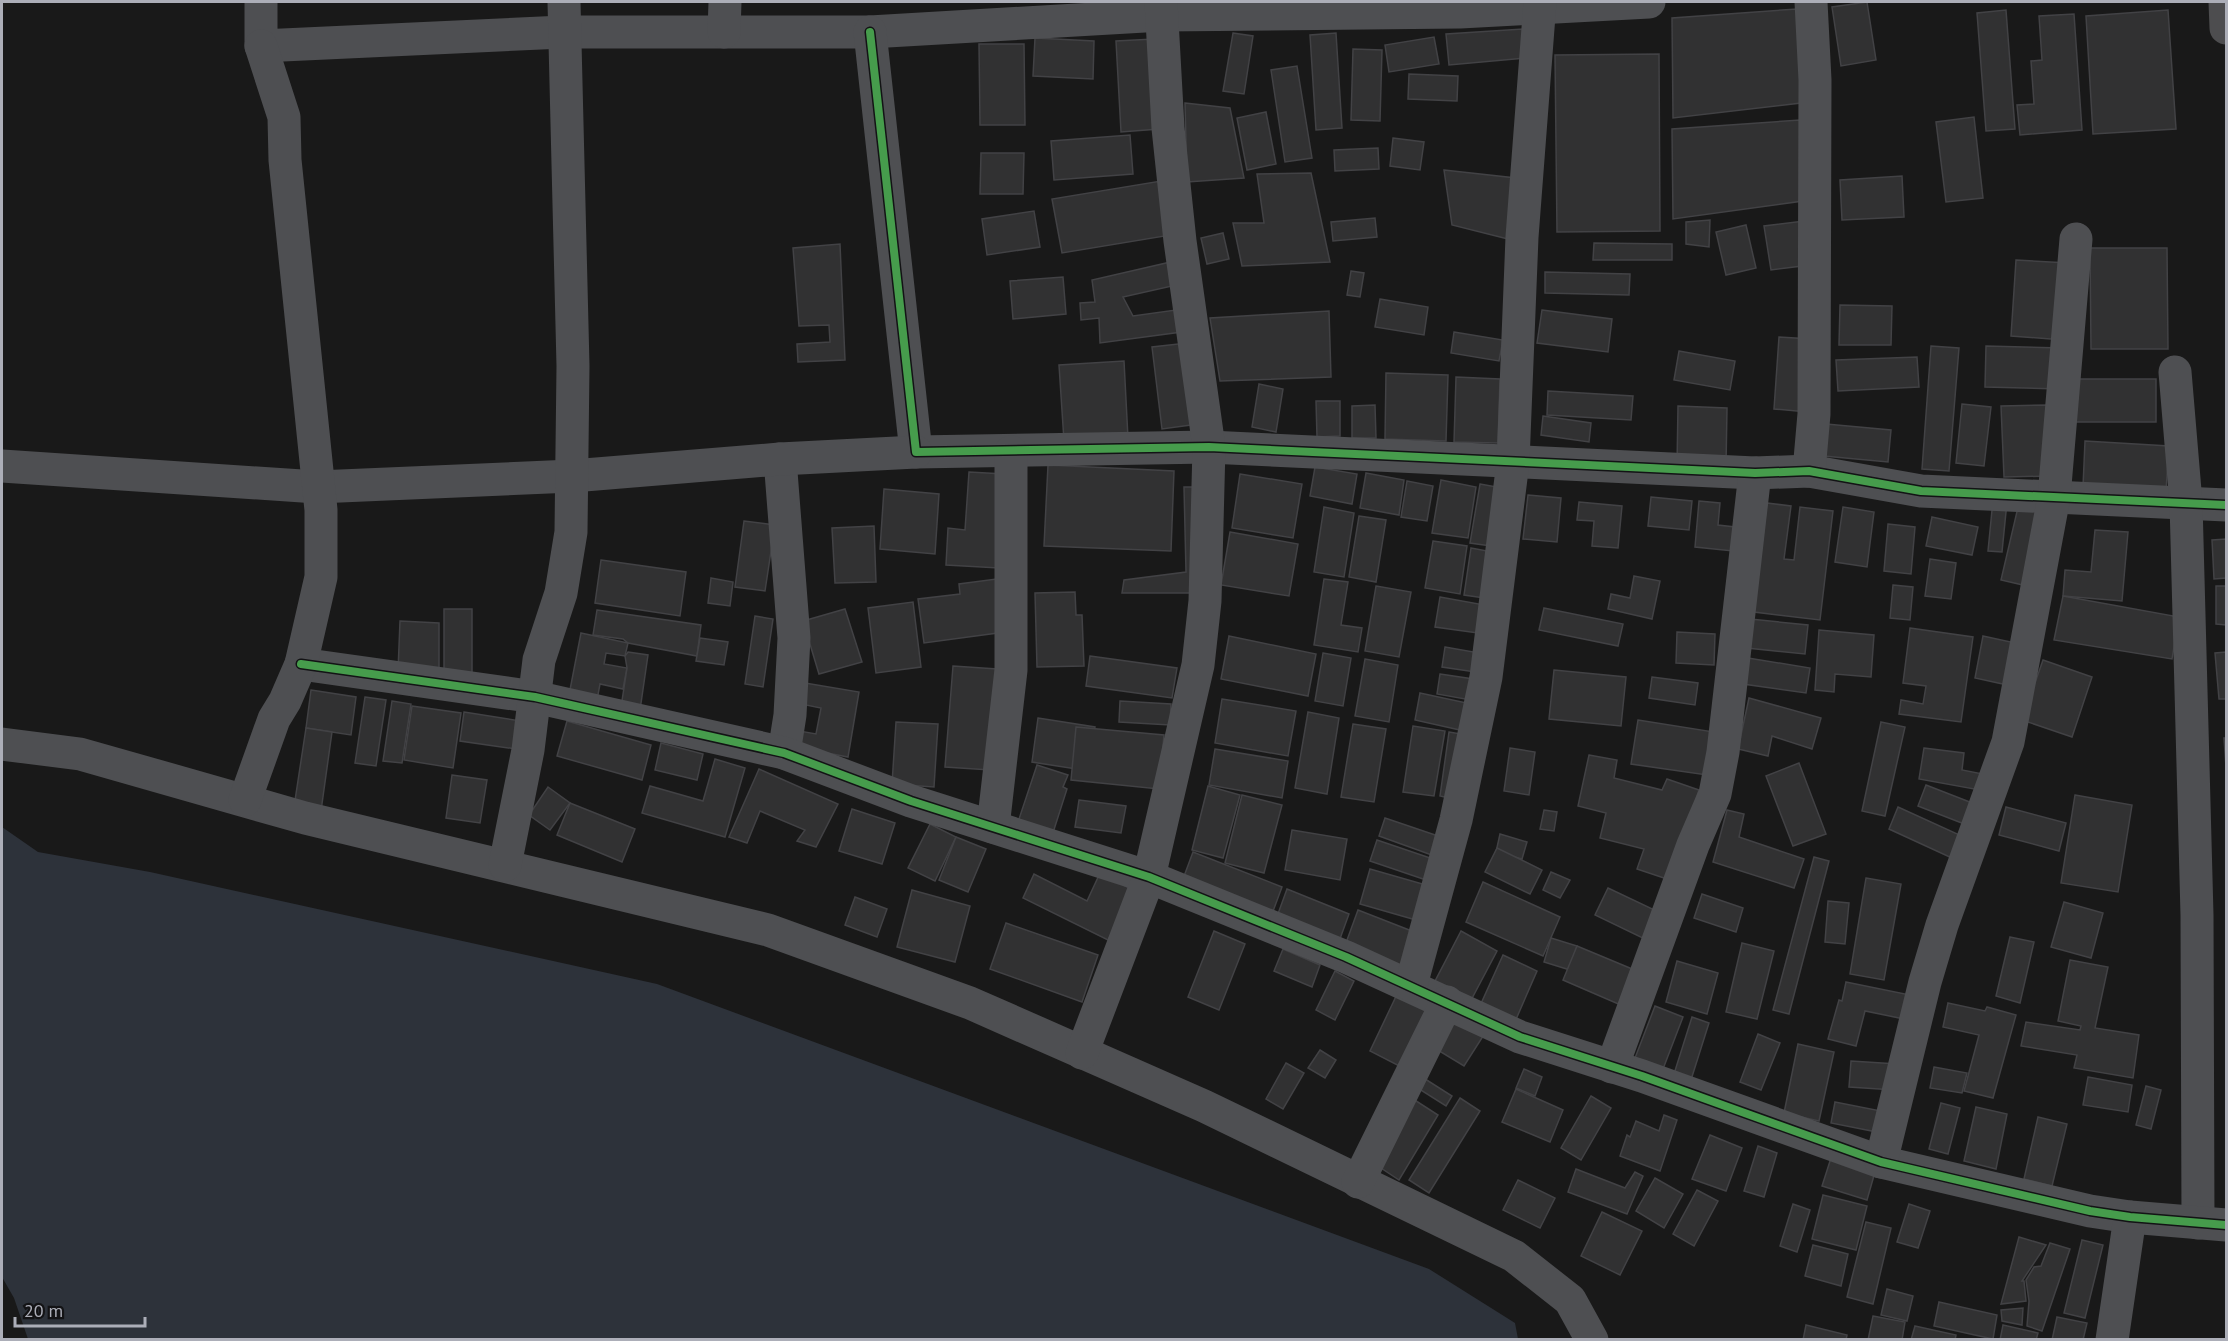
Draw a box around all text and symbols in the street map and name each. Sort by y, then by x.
scale bar [15,1290,146,1328]
text: 20 m [24,1299,63,1322]

